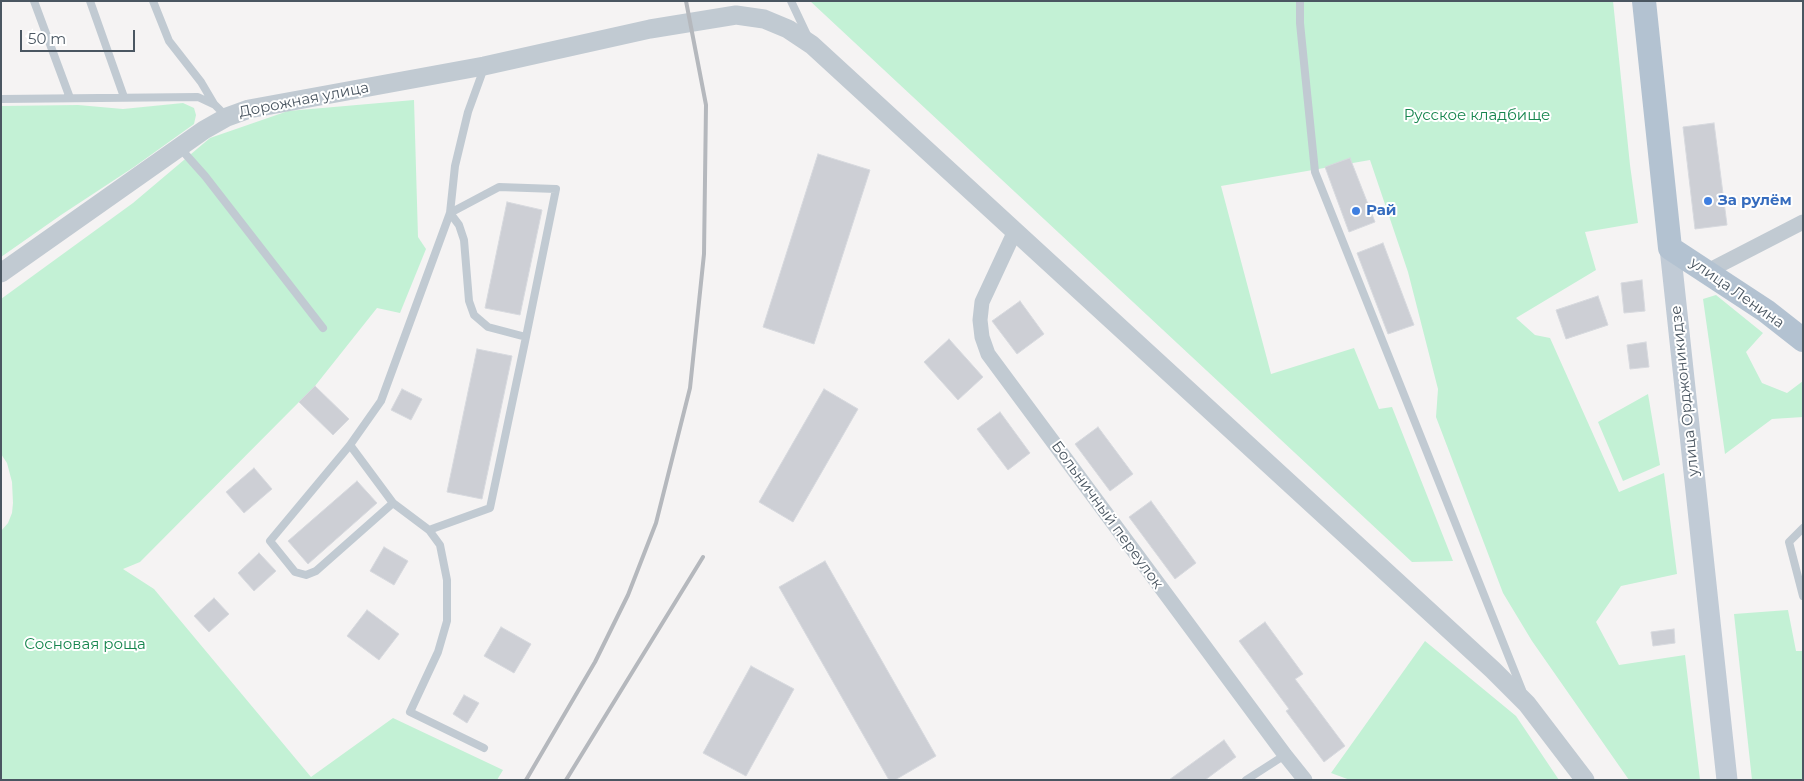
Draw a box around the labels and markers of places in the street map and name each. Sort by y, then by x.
place label: За рулём [1718,192,1792,210]
marker: За рулём [1702,195,1714,207]
place label: Рай [1366,202,1396,220]
marker: Рай [1350,205,1362,217]

